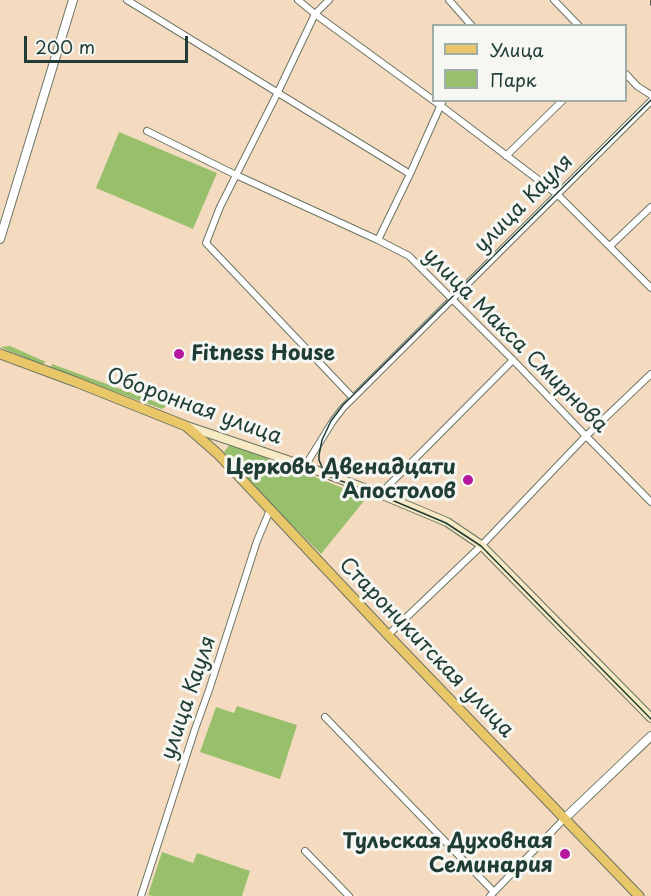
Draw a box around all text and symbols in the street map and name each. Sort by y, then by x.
scale bar [27,24,190,62]
legend [432,24,627,102]
text: 200 m [35,33,95,60]
text: Улица [490,36,544,63]
text: Парк [490,66,536,93]
street label: улица Кауля [469,149,579,259]
street label: улица Макса Смирнова [417,243,613,439]
place label: Fitness House [191,341,335,367]
marker: Fitness House [172,347,186,361]
street label: Оборонная улица [103,364,285,450]
place label: Церковь Двенадцати Апостолов [226,455,456,505]
marker: Церковь Двенадцати Апостолов [461,473,475,487]
street label: Староникитская улица [333,553,519,743]
street label: улица Кауля [156,633,222,763]
place label: Тульская Духовная Семинария [342,829,553,879]
marker: Тульская Духовная Семинария [558,847,572,861]

